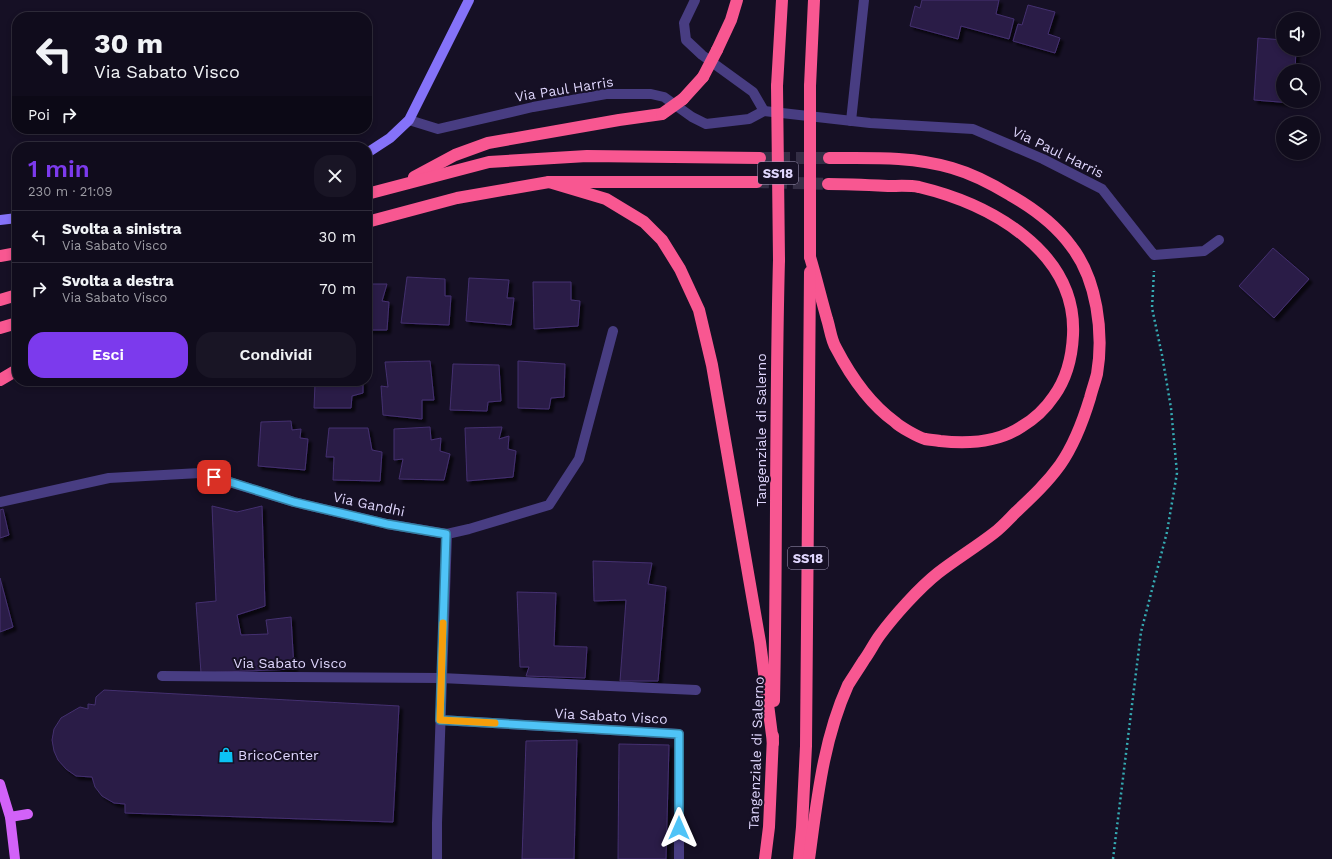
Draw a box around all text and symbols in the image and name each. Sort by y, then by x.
map controls [1276,12,1320,160]
button: sound [1276,12,1320,56]
text: 30 m [94,27,163,60]
icon: left [28,28,80,80]
text: Via Sabato Visco [94,61,240,82]
button: search [1276,64,1320,108]
street label: Via Paul Harris [514,73,614,105]
icon: right [58,104,80,126]
text: Poi [28,106,50,124]
button: layers [1276,116,1320,160]
street label: Via Paul Harris [1010,123,1106,181]
text: 1 min [28,155,90,183]
button: close [314,155,356,197]
road number: SS18 [758,162,798,184]
text: 230 m · 21:09 [28,184,112,199]
text: Svolta a sinistra [62,220,182,238]
icon: left [28,226,50,248]
text: 30 m [319,228,356,246]
text: Via Sabato Visco [62,238,167,253]
text: Svolta a destra [62,272,174,290]
icon: right [28,278,50,300]
text: 70 m [319,280,356,298]
text: Via Sabato Visco [62,290,167,305]
button: Esci [28,332,188,378]
button: Condividi [196,332,356,378]
street label: Tangenziale di Salerno [753,353,769,507]
pin [197,460,231,494]
icon: arrive [203,466,225,488]
street label: Via Gandhi [332,489,406,519]
road number: SS18 [788,547,828,569]
street label: Via Sabato Visco [233,655,347,671]
street label: Tangenziale di Salerno [745,676,767,830]
street label: Via Sabato Visco [554,705,668,727]
shop icon: BricoCenter [217,746,235,764]
place label: BricoCenter [238,747,319,763]
position arrow [658,807,700,849]

